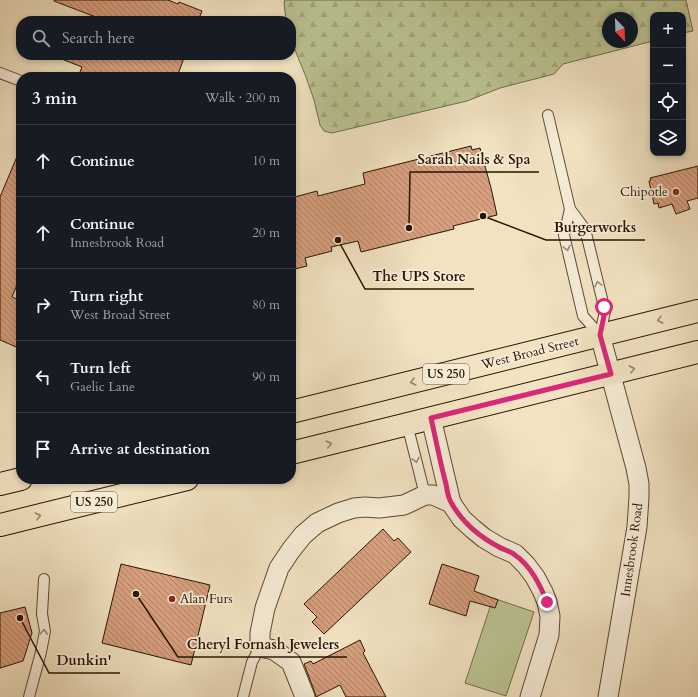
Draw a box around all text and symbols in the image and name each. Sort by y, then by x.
north arrow [602,12,638,48]
map controls [650,12,686,156]
button: + [650,12,686,48]
search box [16,16,296,60]
icon: search [30,27,52,49]
text: Search here [62,28,135,48]
button: − [650,48,686,84]
button: locate [650,84,686,120]
text: 3 min [32,87,77,110]
text: Walk · 200 m [205,89,280,107]
button: layers [650,120,686,156]
callout: Sarah Nails & Spa [410,146,539,172]
icon: ahead [32,150,54,172]
text: Sarah Nails & Spa [417,150,531,169]
text: Continue [70,151,135,171]
text: 10 m [252,152,280,170]
place label: Chipotle [620,183,668,201]
marker: Chipotle [671,187,681,197]
text: Continue [70,214,135,234]
callout: Burgerworks [546,214,645,240]
text: Burgerworks [554,218,636,237]
icon: ahead [32,222,54,244]
text: 20 m [252,224,280,242]
text: Innesbrook Road [70,234,164,252]
one-way arrow [562,244,570,251]
callout: The UPS Store [365,263,474,289]
text: The UPS Store [372,267,466,286]
one-way arrow [595,281,603,287]
text: Turn right [70,286,143,306]
icon: right [32,294,54,316]
text: 80 m [252,296,280,314]
route start [595,298,613,316]
text: West Broad Street [70,306,170,324]
one-way arrow [657,315,664,324]
street label: West Broad Street [478,332,581,374]
text: Turn left [70,358,131,378]
road number: US 250 [423,364,469,384]
one-way arrow [628,365,635,373]
icon: left [32,366,54,388]
text: 90 m [252,368,280,386]
one-way arrow [410,377,417,386]
text: Gaelic Lane [70,378,135,396]
icon: arrive [32,438,54,460]
text: Arrive at destination [70,439,210,459]
one-way arrow [325,440,332,449]
one-way arrow [411,456,420,463]
road number: US 250 [71,492,117,512]
street label: Innesbrook Road [617,502,647,598]
one-way arrow [35,512,41,520]
place label: Alan Furs [180,590,233,608]
route end [538,593,556,611]
marker: Alan Furs [167,594,177,604]
one-way arrow [39,629,48,635]
callout: Cheryl Fornash Jewelers [178,631,347,657]
text: Cheryl Fornash Jewelers [187,635,339,654]
callout: Dunkin' [49,647,120,673]
text: Dunkin' [56,651,112,670]

